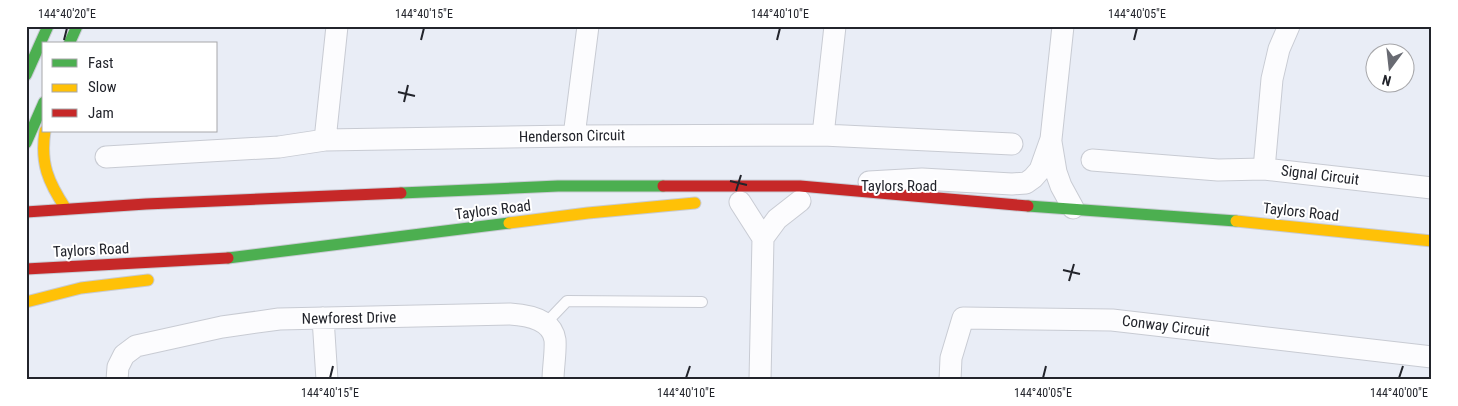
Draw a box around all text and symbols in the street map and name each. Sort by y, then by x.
text: 144°40'20"E [38,7,96,21]
text: 144°40'15"E [395,7,453,21]
text: 144°40'10"E [751,7,809,21]
text: 144°40'05"E [1108,7,1166,21]
legend [42,42,218,132]
north arrow [1366,42,1416,92]
text: Fast [88,54,113,72]
text: N [1380,72,1393,89]
text: Slow [88,78,117,96]
text: Jam [88,104,114,122]
street label: Henderson Circuit [519,126,625,146]
street label: Signal Circuit [1280,161,1360,189]
street label: Taylors Road [861,177,937,195]
street label: Taylors Road [454,196,532,224]
street label: Taylors Road [1262,199,1340,225]
street label: Taylors Road [52,239,130,261]
street label: Newforest Drive [302,308,396,328]
street label: Conway Circuit [1121,312,1211,340]
text: 144°40'15"E [301,386,359,400]
text: 144°40'10"E [657,386,715,400]
text: 144°40'05"E [1014,386,1072,400]
text: 144°40'00"E [1370,386,1428,400]

